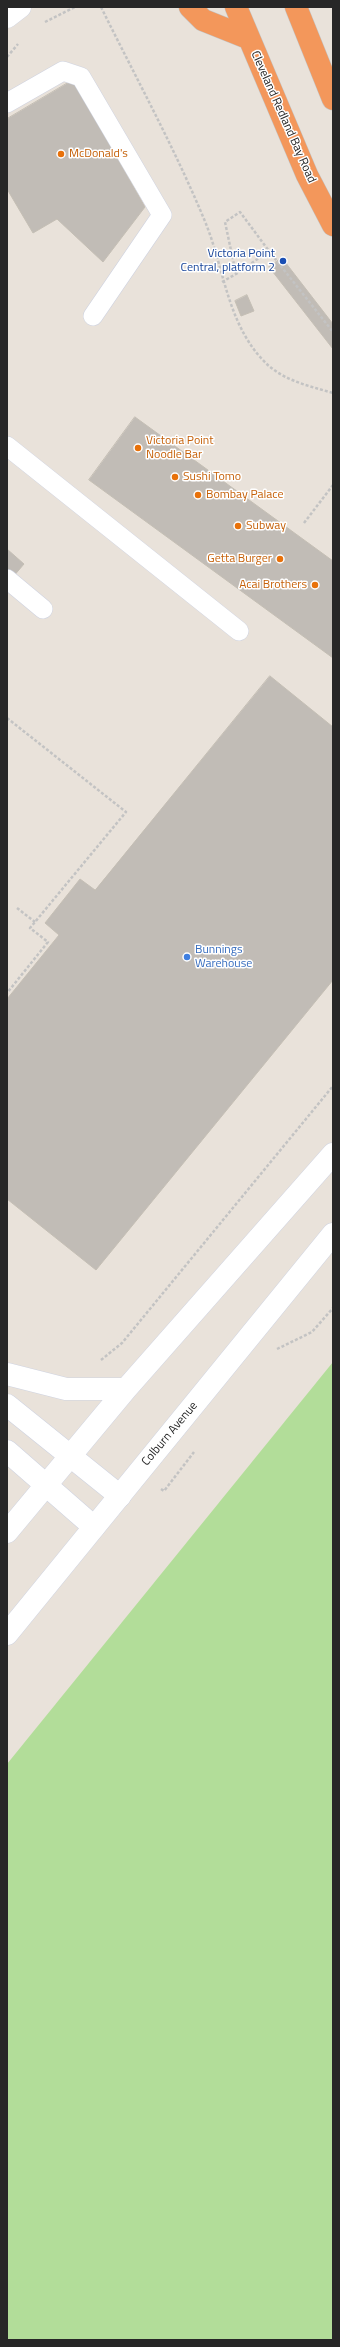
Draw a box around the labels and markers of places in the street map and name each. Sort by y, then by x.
place label: McDonald's [69,147,128,161]
marker: McDonald's [56,149,66,159]
place label: Victoria Point Central, platform 2 [181,247,275,275]
marker: Victoria Point Central, platform 2 [278,256,288,266]
place label: Victoria Point Noodle Bar [146,434,213,462]
marker: Victoria Point Noodle Bar [133,443,143,453]
place label: Sushi Tomo [183,470,241,484]
marker: Sushi Tomo [170,472,180,482]
place label: Bombay Palace [206,488,284,502]
marker: Bombay Palace [193,490,203,500]
place label: Subway [246,519,286,533]
marker: Subway [233,521,243,531]
place label: Getta Burger [207,552,272,566]
marker: Getta Burger [275,554,285,564]
place label: Acai Brothers [239,578,307,592]
marker: Acai Brothers [310,580,320,590]
place label: Bunnings Warehouse [195,943,252,971]
marker: Bunnings Warehouse [182,952,192,962]

